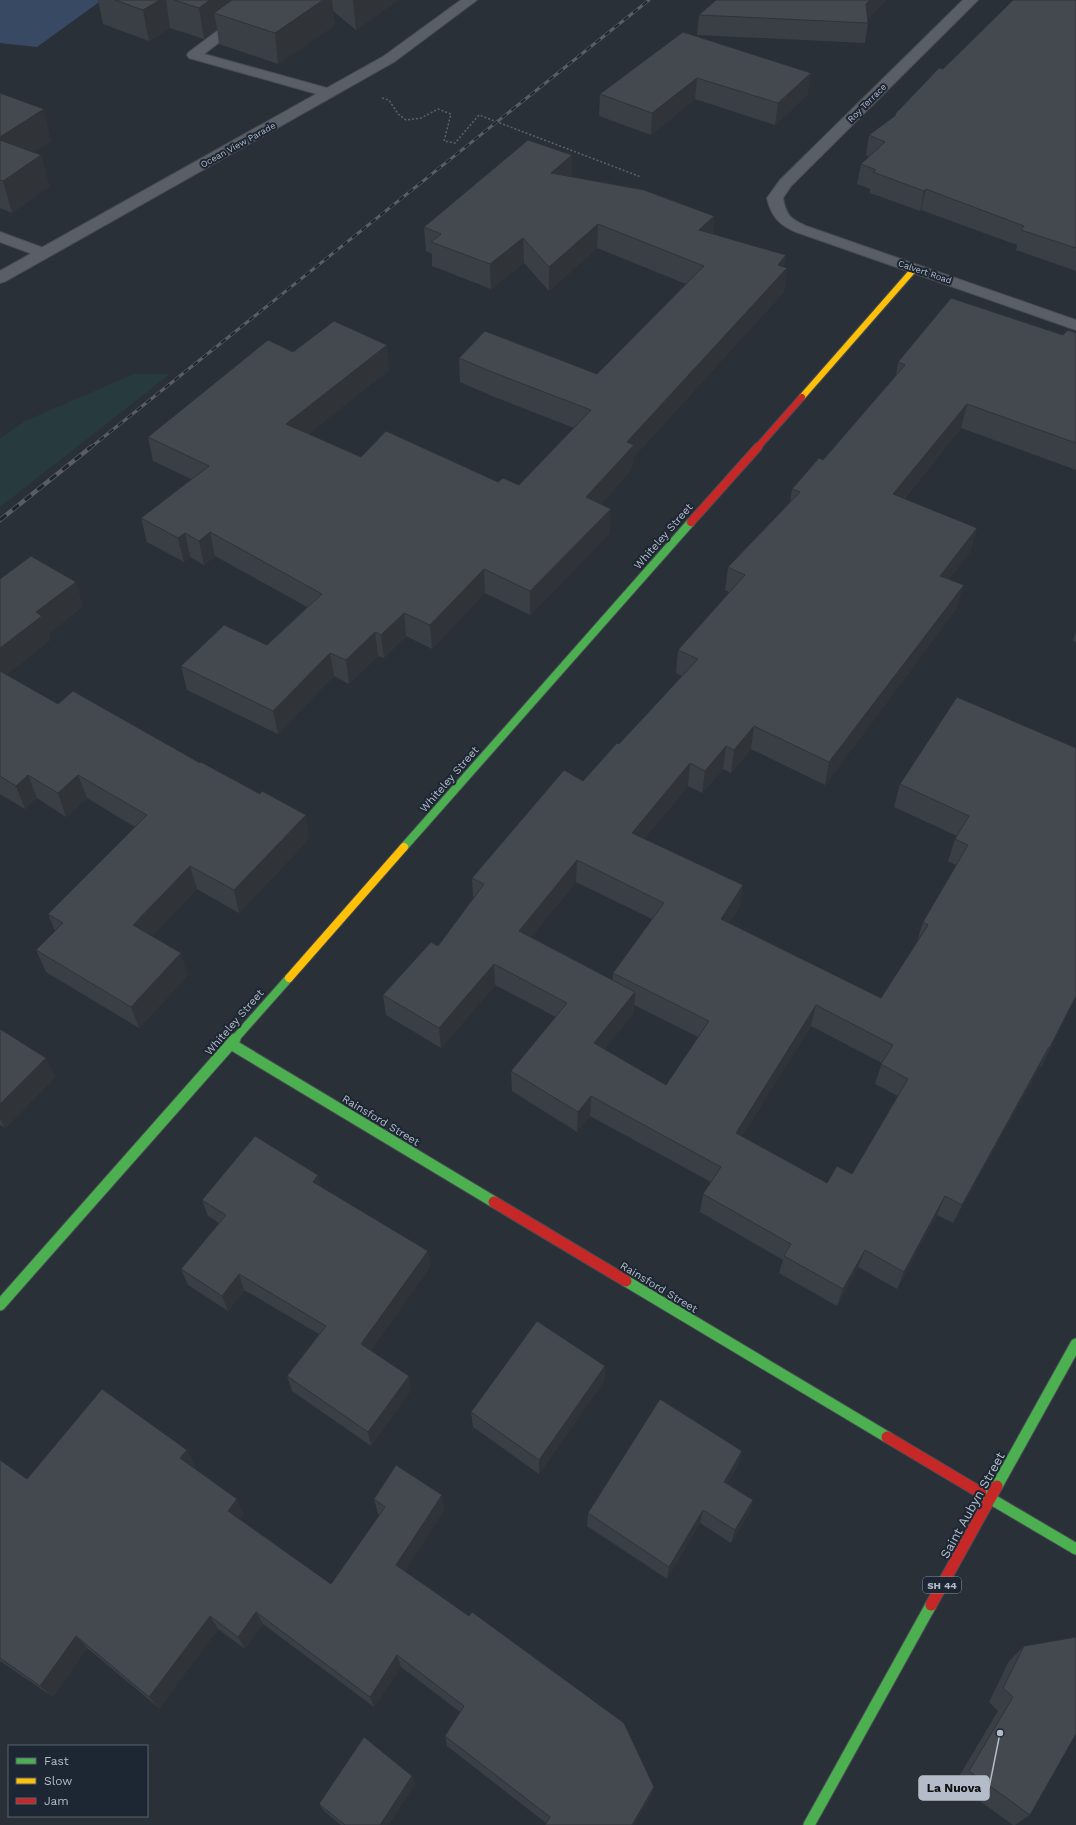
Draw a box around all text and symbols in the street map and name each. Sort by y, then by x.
street label: Roy Terrace [846,82,888,124]
street label: Ocean View Parade [199,120,277,170]
street label: Calvert Road [897,258,953,286]
street label: Whiteley Street [631,500,696,572]
street label: Whiteley Street [417,743,482,815]
street label: Whiteley Street [202,986,267,1058]
street label: Rainsford Street [340,1092,422,1149]
street label: Rainsford Street [618,1259,700,1316]
street label: Saint Aubyn Street [937,1449,1008,1561]
road number: SH 44 [923,1577,961,1593]
legend [8,1745,148,1817]
text: Fast [44,1754,69,1768]
text: Slow [44,1774,72,1788]
callout: La Nuova [919,1776,989,1800]
text: La Nuova [927,1781,981,1795]
text: Jam [44,1794,69,1808]

